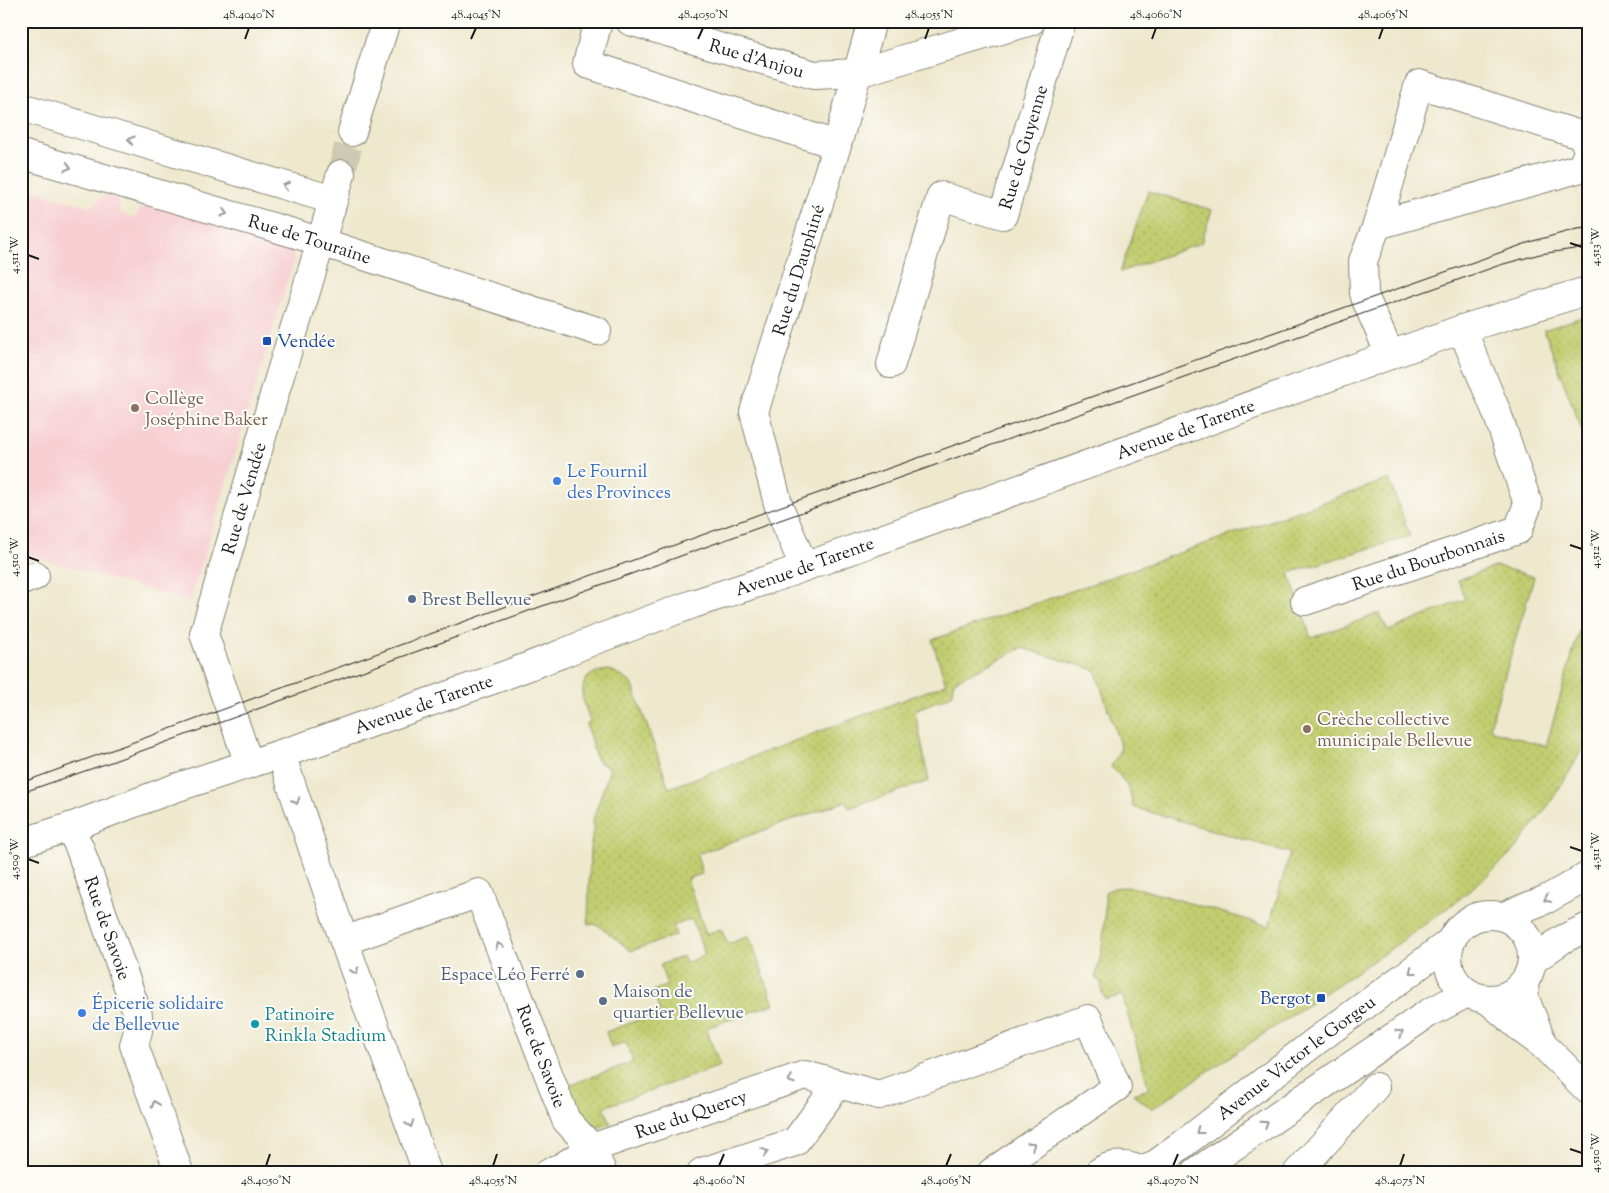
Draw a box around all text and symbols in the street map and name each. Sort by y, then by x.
text: 48.4040°N [223,6,275,24]
text: 48.4045°N [451,6,501,24]
text: 48.4050°N [678,6,728,24]
text: 48.4055°N [905,6,954,24]
text: 48.4060°N [1130,6,1182,24]
text: 48.4065°N [1358,6,1408,24]
street label: Rue d'Anjou [705,34,807,86]
street label: Rue de Guyenne [994,82,1056,213]
one-way arrow [127,135,135,145]
one-way arrow [64,162,72,172]
one-way arrow [283,181,291,191]
street label: Rue du Dauphiné [767,202,833,340]
one-way arrow [219,208,228,218]
street label: Rue de Touraine [245,210,374,272]
text: 4.513°W [1587,227,1605,266]
text: 4.511°W [6,235,24,274]
place label: Vendée [277,330,335,356]
marker: Vendée [261,335,273,347]
place label: Collège Joséphine Baker [144,387,268,434]
street label: Avenue de Tarente [1113,394,1259,468]
marker: Collège Joséphine Baker [129,402,141,414]
street label: Rue de Vendée [217,440,274,558]
place label: Le Fournil des Provinces [567,460,671,507]
marker: Le Fournil des Provinces [551,475,563,487]
street label: Rue du Bourbonnais [1349,524,1508,599]
text: 4.512°W [1587,529,1605,569]
street label: Avenue de Tarente [732,532,878,604]
text: 4.510°W [6,536,24,577]
place label: Brest Bellevue [422,588,531,614]
marker: Brest Bellevue [406,593,418,605]
street label: Avenue de Tarente [351,669,497,743]
place label: Crèche collective municipale Bellevue [1317,708,1472,755]
marker: Crèche collective municipale Bellevue [1301,723,1313,735]
one-way arrow [290,796,300,804]
text: 4.511°W [1587,831,1605,870]
text: 4.509°W [6,838,24,880]
street label: Rue de Savoie [76,873,136,984]
one-way arrow [1543,892,1552,903]
one-way arrow [495,942,506,951]
place label: Espace Léo Ferré [441,963,570,989]
one-way arrow [1409,965,1418,973]
one-way arrow [349,966,359,974]
marker: Espace Léo Ferré [574,968,586,980]
place label: Maison de quartier Bellevue [613,980,744,1027]
place label: Bergot [1260,987,1311,1013]
street label: Avenue Victor le Gorgeu [1212,991,1382,1128]
place label: Épicerie solidaire de Bellevue [92,992,224,1039]
marker: Bergot [1315,992,1327,1004]
marker: Maison de quartier Bellevue [597,995,609,1007]
street label: Rue de Savoie [508,1002,571,1112]
place label: Patinoire Rinkla Stadium [265,1003,386,1050]
marker: Épicerie solidaire de Bellevue [76,1007,88,1019]
marker: Patinoire Rinkla Stadium [249,1018,261,1030]
one-way arrow [1394,1030,1403,1039]
one-way arrow [787,1074,796,1084]
street label: Rue du Quercy [632,1085,751,1147]
one-way arrow [151,1100,161,1109]
one-way arrow [404,1119,414,1127]
one-way arrow [1259,1121,1269,1130]
one-way arrow [1195,1126,1204,1135]
text: 4.510°W [1587,1132,1605,1173]
one-way arrow [1026,1142,1036,1151]
one-way arrow [760,1147,769,1157]
text: 48.4050°N [241,1172,291,1190]
text: 48.4055°N [469,1172,518,1190]
text: 48.4060°N [693,1172,745,1190]
text: 48.4065°N [921,1172,971,1190]
text: 48.4070°N [1147,1172,1199,1190]
text: 48.4075°N [1375,1172,1425,1190]

